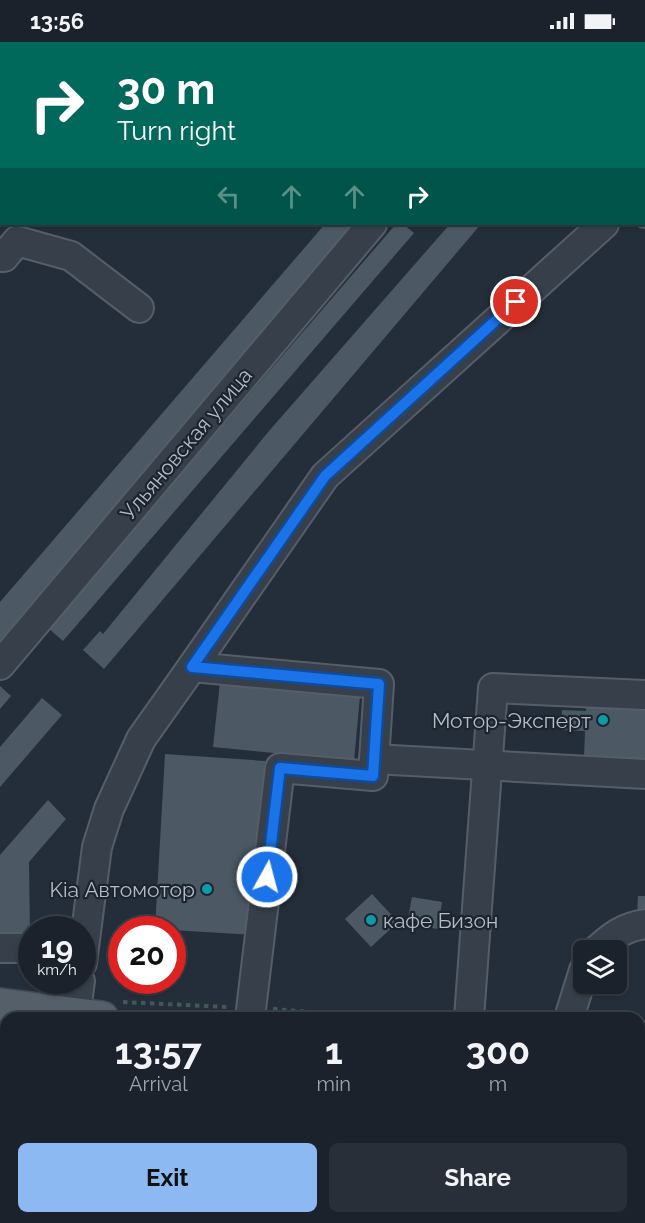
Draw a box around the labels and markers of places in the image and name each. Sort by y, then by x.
pin [490,276,541,327]
place label: Мотор-Эксперт [432,708,591,733]
marker: Мотор-Эксперт [596,713,610,727]
place label: Kia Автомотор [50,877,195,902]
marker: Kia Автомотор [200,882,214,896]
place label: кафе Бизон [383,908,498,933]
marker: кафе Бизон [364,913,378,927]

